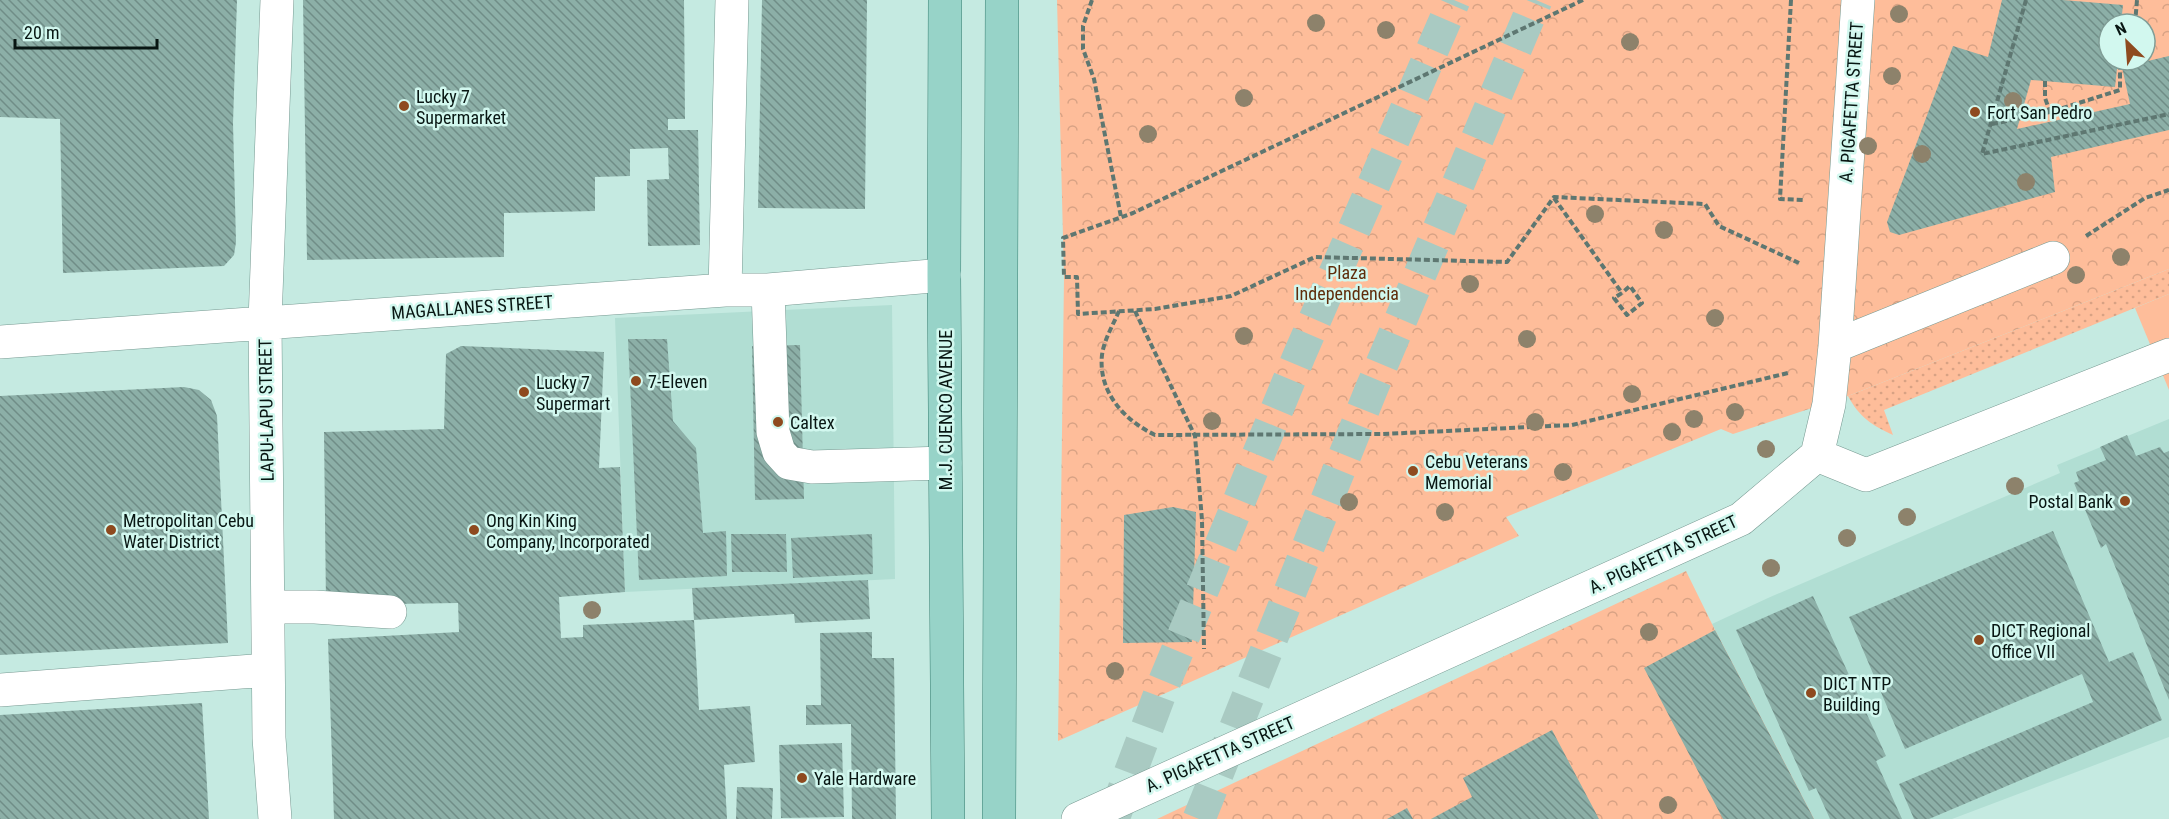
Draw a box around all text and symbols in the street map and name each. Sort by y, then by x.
scale bar [15,12,158,50]
north arrow [2097,12,2157,72]
text: N [2112,18,2129,40]
street label: A. PIGAFETTA STREET [1835,21,1867,183]
text: 20 m [24,22,59,43]
place label: Lucky 7 Supermarket [416,86,506,128]
marker: Lucky 7 Supermarket [397,99,411,113]
place label: Fort San Pedro [1987,102,2092,123]
marker: Fort San Pedro [1968,105,1982,119]
park label: Plaza Independencia [1295,262,1399,304]
street label: MAGALLANES STREET [390,291,554,323]
street label: M.J. CUENCO AVENUE [935,330,956,490]
street label: LAPU-LAPU STREET [254,338,278,482]
place label: 7-Eleven [648,371,708,392]
place label: Lucky 7 Supermart [536,372,610,414]
marker: 7-Eleven [629,374,643,388]
marker: Lucky 7 Supermart [517,385,531,399]
place label: Caltex [790,412,835,433]
marker: Caltex [771,415,785,429]
place label: Cebu Veterans Memorial [1425,451,1528,493]
marker: Cebu Veterans Memorial [1406,464,1420,478]
place label: Postal Bank [2028,491,2113,512]
marker: Postal Bank [2118,494,2132,508]
place label: Metropolitan Cebu Water District [123,510,254,552]
place label: Ong Kin King Company, Incorporated [486,510,650,552]
street label: A. PIGAFETTA STREET [1586,510,1740,598]
marker: Metropolitan Cebu Water District [104,523,118,537]
marker: Ong Kin King Company, Incorporated [467,523,481,537]
place label: DICT Regional Office VII [1991,620,2090,662]
marker: DICT Regional Office VII [1972,633,1986,647]
place label: DICT NTP Building [1823,673,1891,715]
marker: DICT NTP Building [1804,686,1818,700]
street label: A. PIGAFETTA STREET [1142,712,1298,796]
place label: Yale Hardware [814,768,916,789]
marker: Yale Hardware [795,771,809,785]

